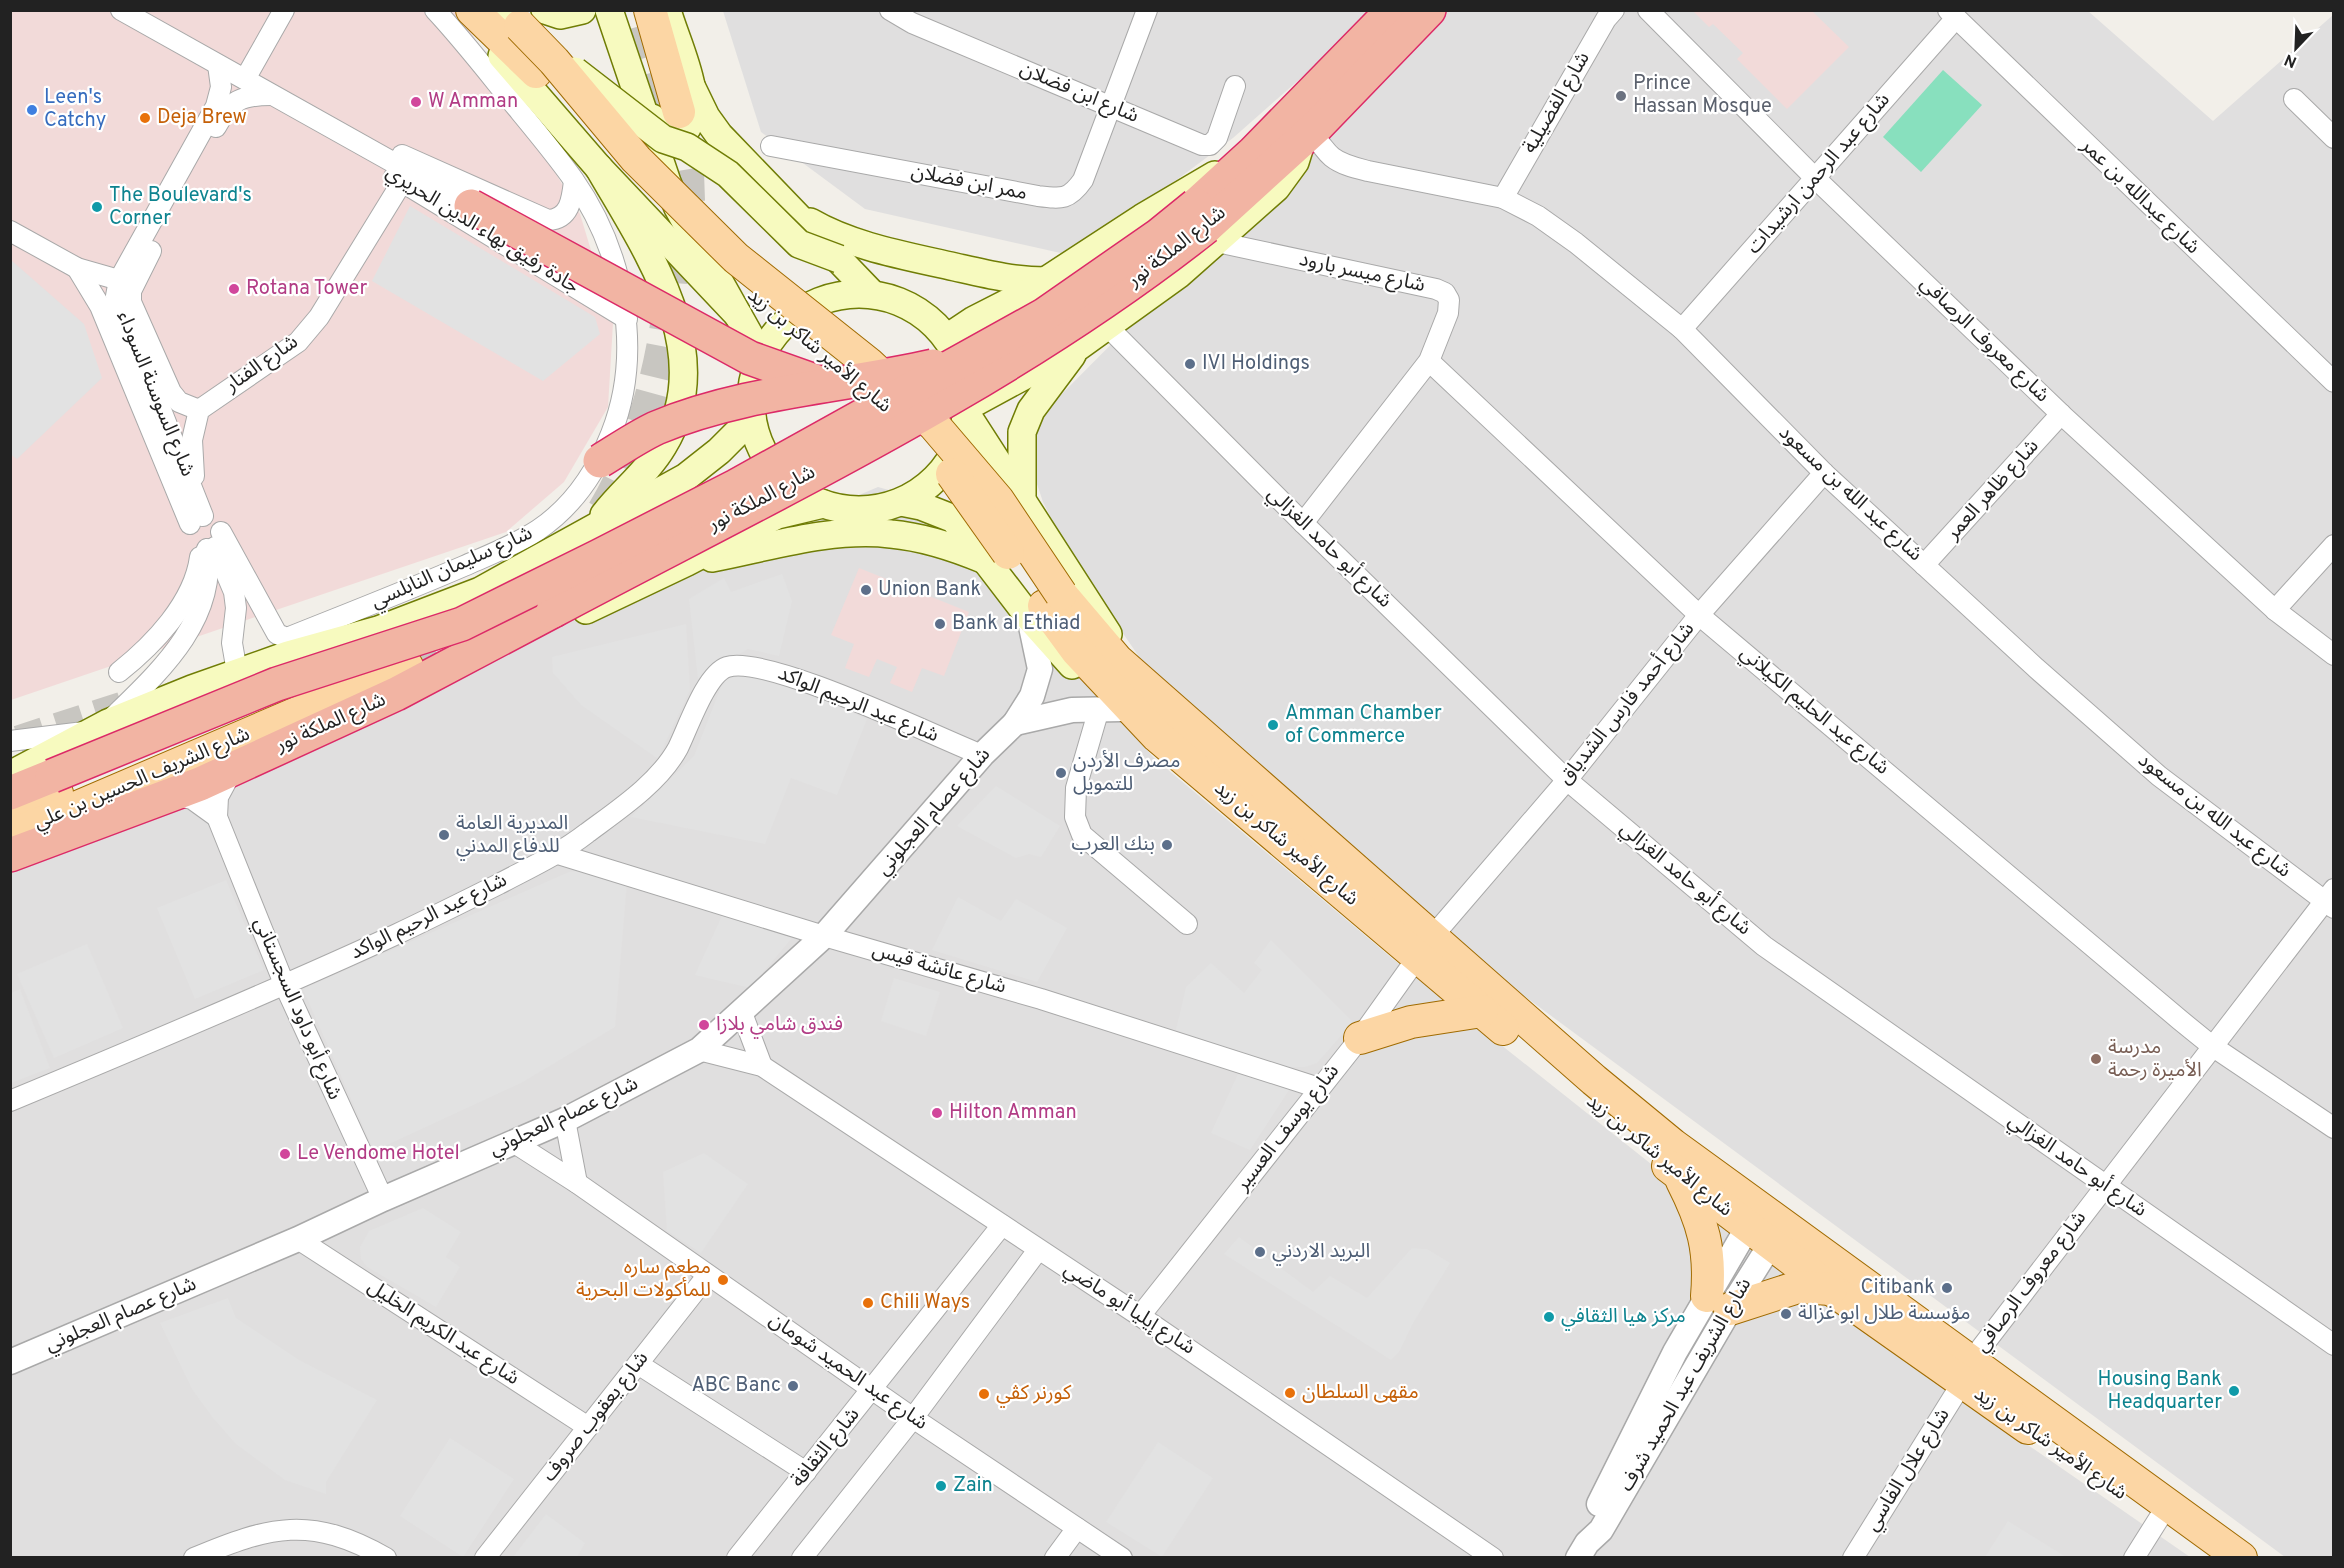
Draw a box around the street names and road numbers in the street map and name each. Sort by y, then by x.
street label: شارع الفضيلية [1517,47,1597,159]
street label: شارع ابن فضلان [1016,56,1142,130]
street label: شارع عبد الرحمن ارشيدات [1742,88,1896,260]
street label: شارع عبدالله بن عمر [2074,133,2205,260]
street label: ممر ابن فضلان [909,159,1029,207]
street label: جادة رفيق بهاء الدين الحريري [380,160,584,301]
street label: شارع الملكة نور [1122,200,1231,294]
street label: شارع ميسر بارود [1297,247,1427,299]
street label: شارع معروف الرصافي [1913,271,2054,409]
street label: شارع الأمير شاكر بن زيد [741,283,897,419]
street label: شارع السوسنة السوداء [110,308,200,480]
street label: شارع الفنار [219,329,304,399]
street label: شارع عبد الله بن مسعود [1772,420,1928,568]
street label: شارع ظاهر العمر [1940,434,2045,547]
street label: شارع الملكة نور [703,460,820,539]
street label: شارع أبو حامد الغزالي [1261,481,1397,615]
street label: شارع سليمان النابلسي [367,521,537,616]
street label: شارع أحمد فارس الشدياق [1553,617,1701,791]
street label: شارع عبد الحليم الكيلاني [1733,641,1894,782]
street label: شارع عبد الرحيم الواكد [774,661,942,749]
street label: شارع الملكة نور [271,687,390,759]
street label: شارع الشريف الحسين بن علي [30,722,254,837]
street label: شارع عصام العجلوني [871,742,997,882]
street label: شارع عبد الله بن مسعود [2132,748,2296,884]
street label: شارع الأمير شاكر بن زيد [1208,776,1364,912]
street label: شارع أبو حامد الغزالي [1613,816,1756,942]
street label: شارع عبد الرحيم الواكد [346,868,512,966]
street label: شارع أبو داود السجستاني [246,914,348,1104]
street label: شارع عائشة قيس [869,937,1009,1001]
street label: شارع يوسف العسير [1230,1059,1346,1198]
street label: شارع عصام العجلوني [485,1071,643,1164]
street label: شارع الأمير شاكر بن زيد [1580,1089,1738,1223]
street label: شارع أبو حامد الغزالي [2002,1108,2152,1224]
street label: شارع معروف الرصافي [1969,1206,2093,1358]
street label: شارع إيليا أبو ماضي [1058,1256,1200,1362]
street label: شارع عصام العجلوني [42,1271,201,1359]
street label: شارع الشريف عبد الحميد شرف [1614,1273,1758,1497]
street label: شارع عبد الكريم الخليل [362,1274,524,1392]
street label: شارع عبد الحميد شومان [763,1307,933,1437]
street label: شارع يعقوب صروف [537,1347,655,1487]
street label: شارع الأمير شاكر بن زيد [1968,1381,2132,1507]
street label: شارع الثقافة [786,1403,866,1493]
street label: شارع علال الفاسي [1860,1404,1957,1537]

